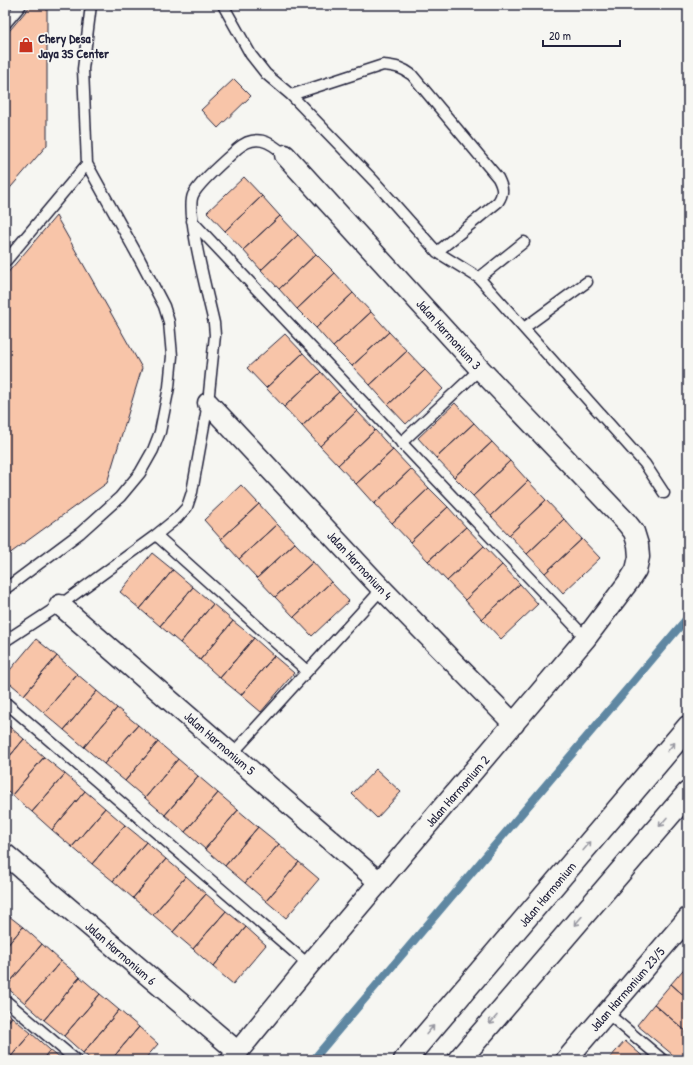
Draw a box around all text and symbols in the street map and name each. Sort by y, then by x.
scale bar [543,22,620,48]
text: 20 m [549,27,571,44]
place label: Chery Desa Jaya 3S Center [38,29,110,63]
shop icon: Chery Desa Jaya 3S Center [17,36,35,54]
street label: Jalan Harmonium 3 [412,295,486,373]
street label: Jalan Harmonium 4 [323,527,397,604]
street label: Jalan Harmonium 5 [181,707,260,779]
one-way arrow [667,742,676,752]
street label: Jalan Harmonium 2 [421,751,493,831]
one-way arrow [658,817,667,828]
one-way arrow [583,841,592,851]
street label: Jalan Harmonium [514,857,580,931]
one-way arrow [573,916,583,926]
street label: Jalan Harmonium 6 [82,917,160,989]
street label: Jalan Harmonium 23/5 [585,943,669,1035]
one-way arrow [489,1015,498,1025]
one-way arrow [426,1025,435,1036]

